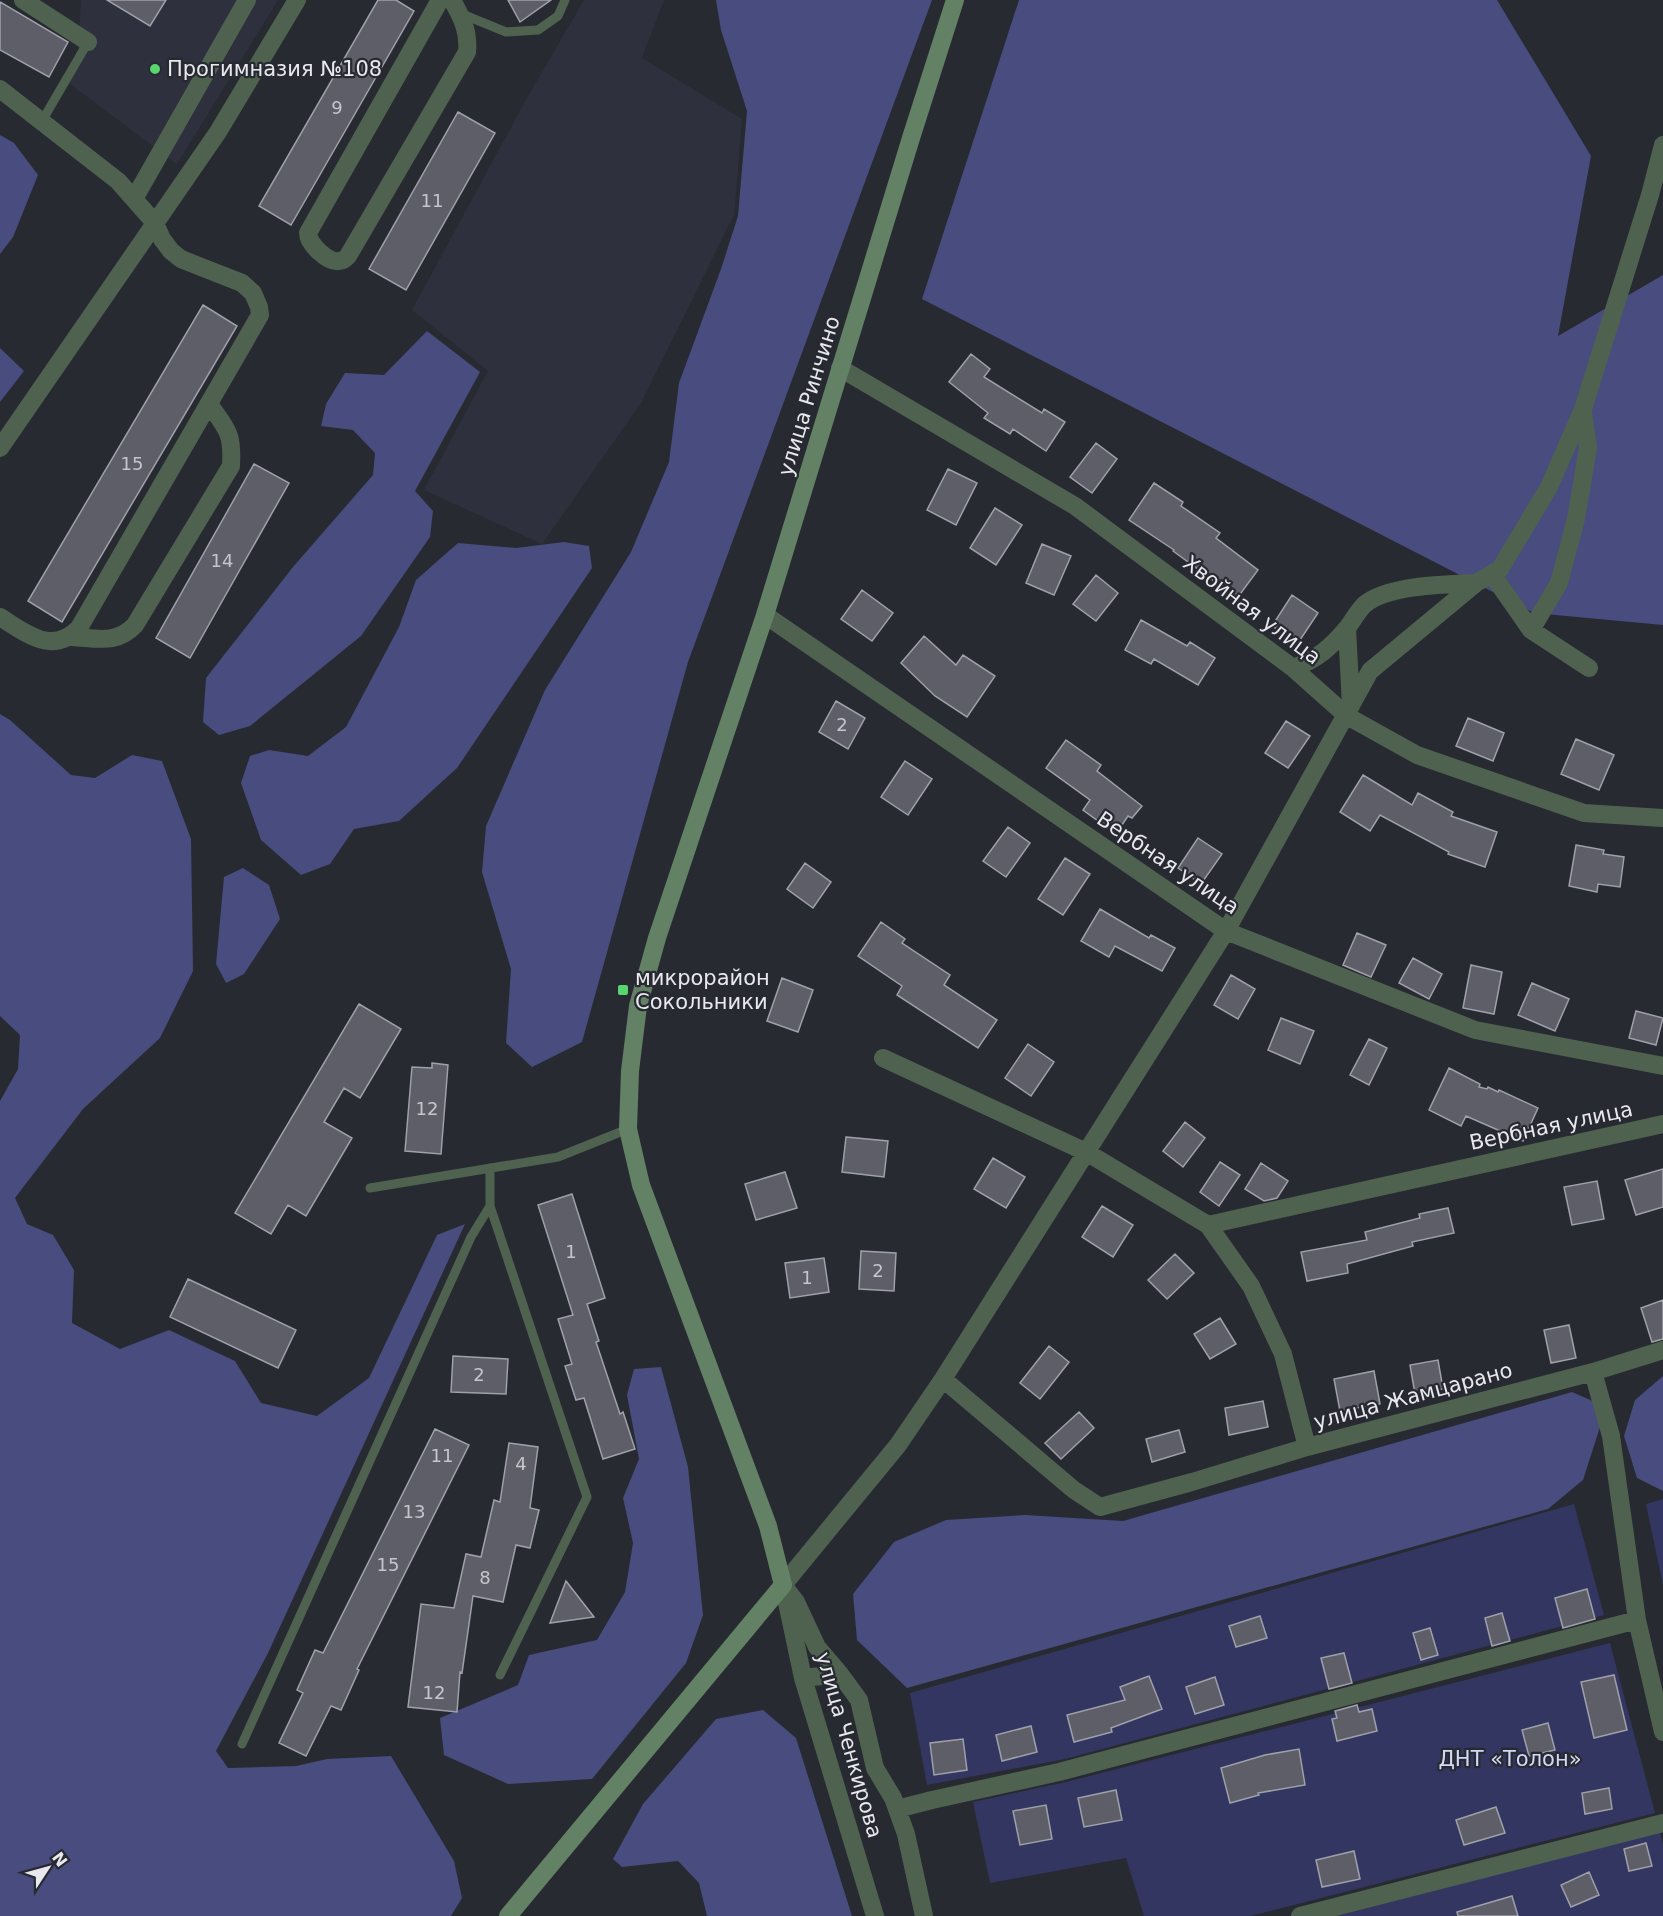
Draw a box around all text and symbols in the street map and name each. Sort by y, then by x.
place label: Прогимназия №108 [167,57,382,81]
marker: Прогимназия №108 [148,62,162,76]
house number: 9 [331,97,343,118]
house number: 11 [421,190,443,211]
street label: улица Ринчино [773,313,845,479]
house number: 15 [121,453,143,474]
house number: 14 [211,550,233,571]
street label: Хвойная улица [1179,551,1325,669]
house number: 2 [836,714,848,735]
street label: Вербная улица [1092,807,1244,919]
place label: микрорайон Сокольники [635,966,770,1014]
marker: микрорайон Сокольники [616,983,630,997]
street label: Вербная улица [1467,1097,1635,1155]
house number: 12 [416,1098,438,1119]
house number: 1 [565,1241,577,1262]
house number: 2 [872,1260,884,1281]
house number: 1 [801,1267,813,1288]
street label: улица Жамцарано [1311,1358,1515,1434]
house number: 2 [473,1364,485,1385]
house number: 11 [431,1445,453,1466]
house number: 4 [515,1453,527,1474]
house number: 13 [403,1501,425,1522]
house number: 15 [377,1554,399,1575]
house number: 8 [479,1567,491,1588]
street label: улица Ченкирова [811,1649,887,1841]
house number: 12 [423,1682,445,1703]
park label: ДНТ «Толон» [1438,1747,1582,1771]
north arrow [18,1838,78,1898]
text: N [48,1848,71,1870]

